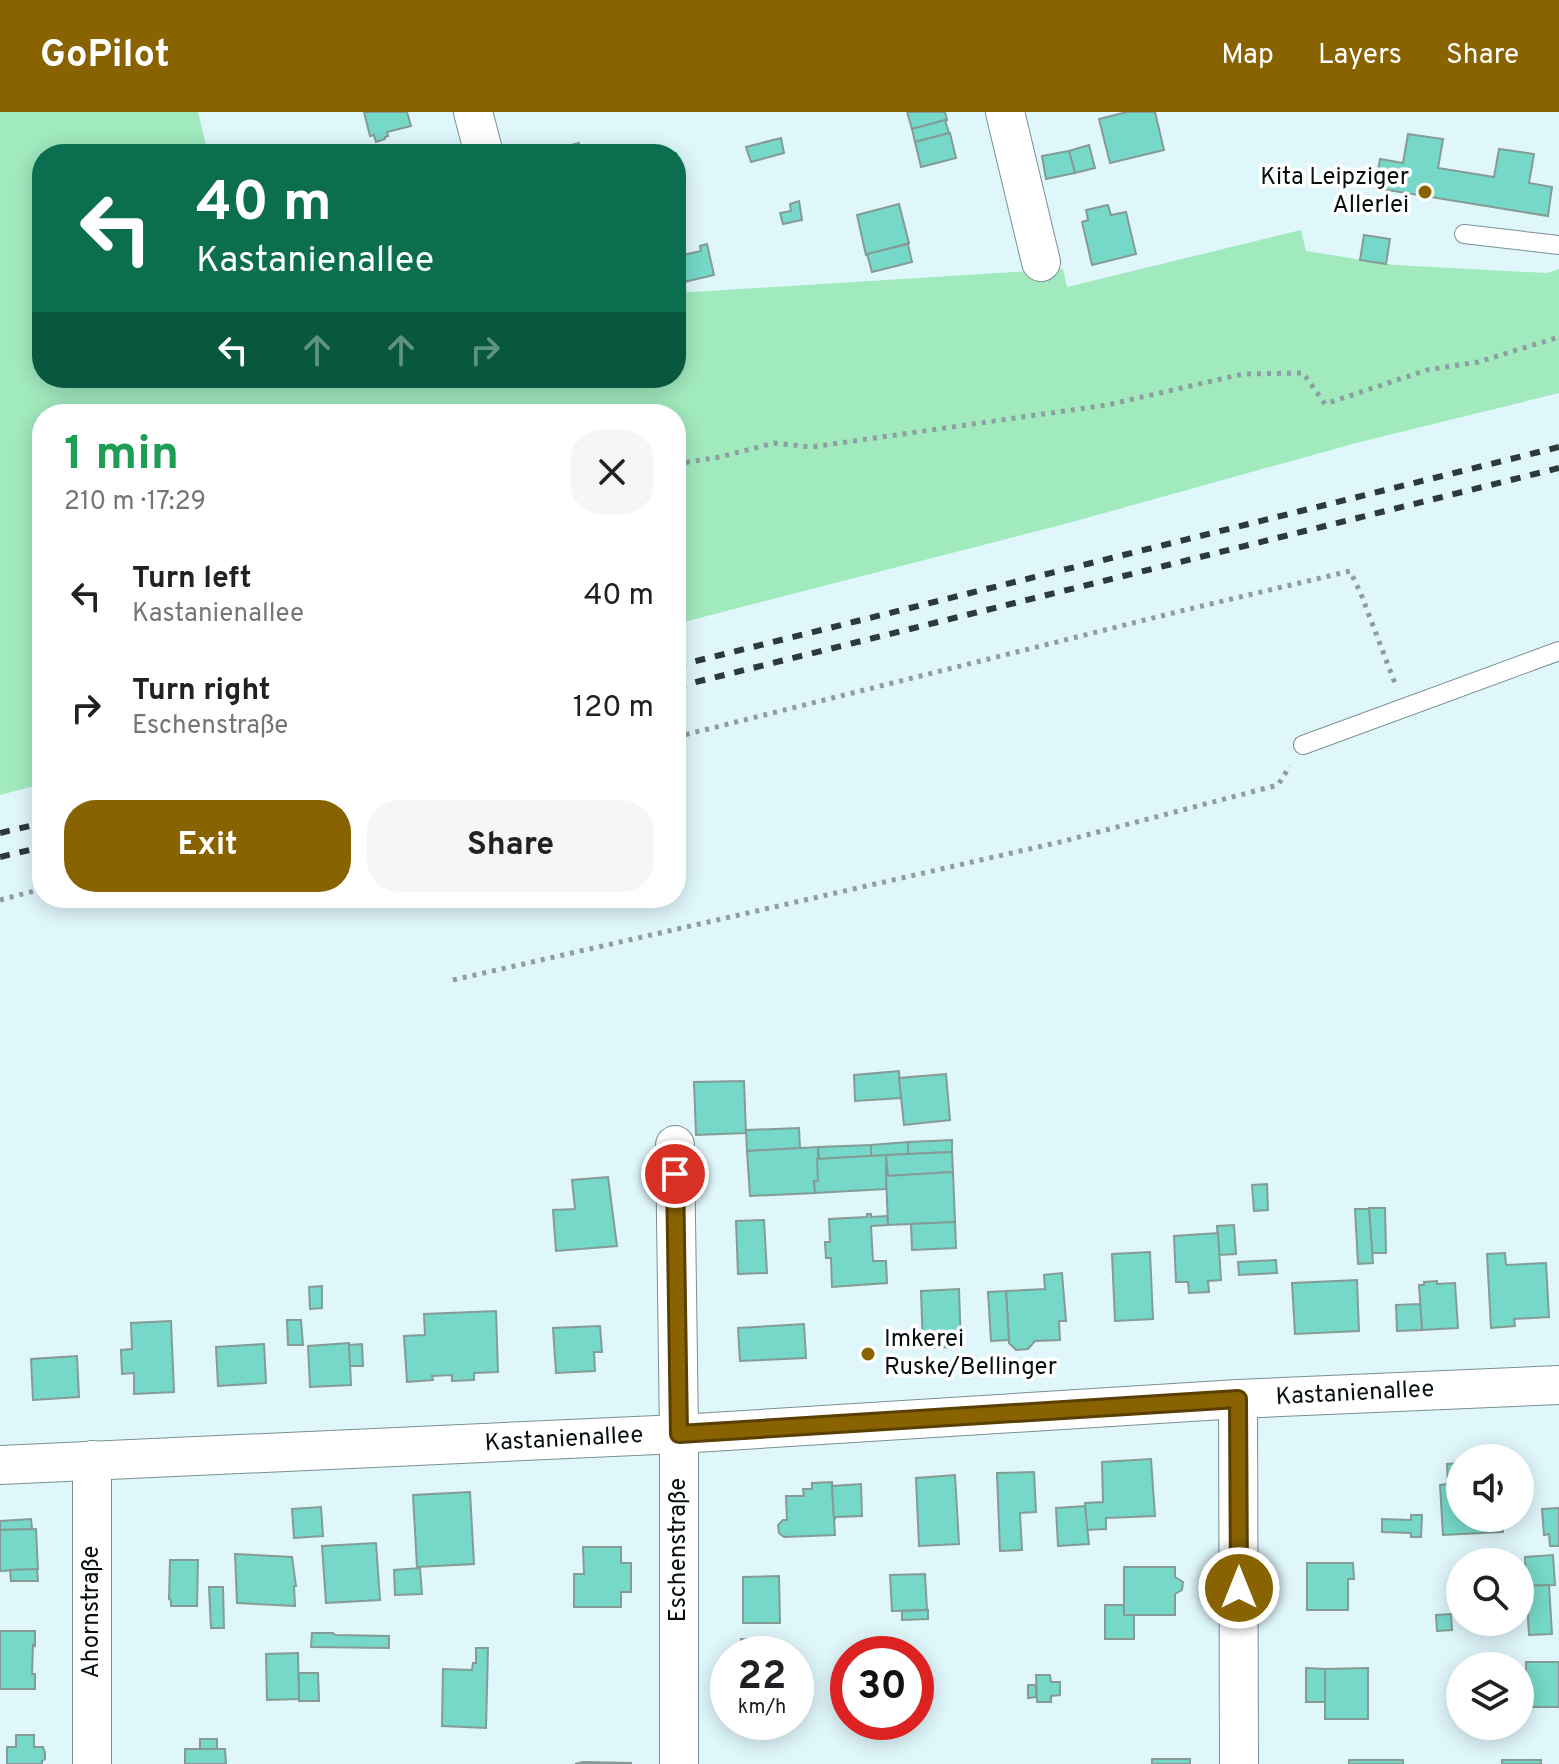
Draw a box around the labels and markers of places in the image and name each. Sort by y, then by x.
place label: Kita Leipziger Allerlei [1260,163,1409,221]
marker: Kita Leipziger Allerlei [1416,183,1434,201]
pin [641,1140,709,1208]
place label: Imkerei Ruske/Bellinger [884,1325,1057,1383]
marker: Imkerei Ruske/Bellinger [859,1345,877,1363]

